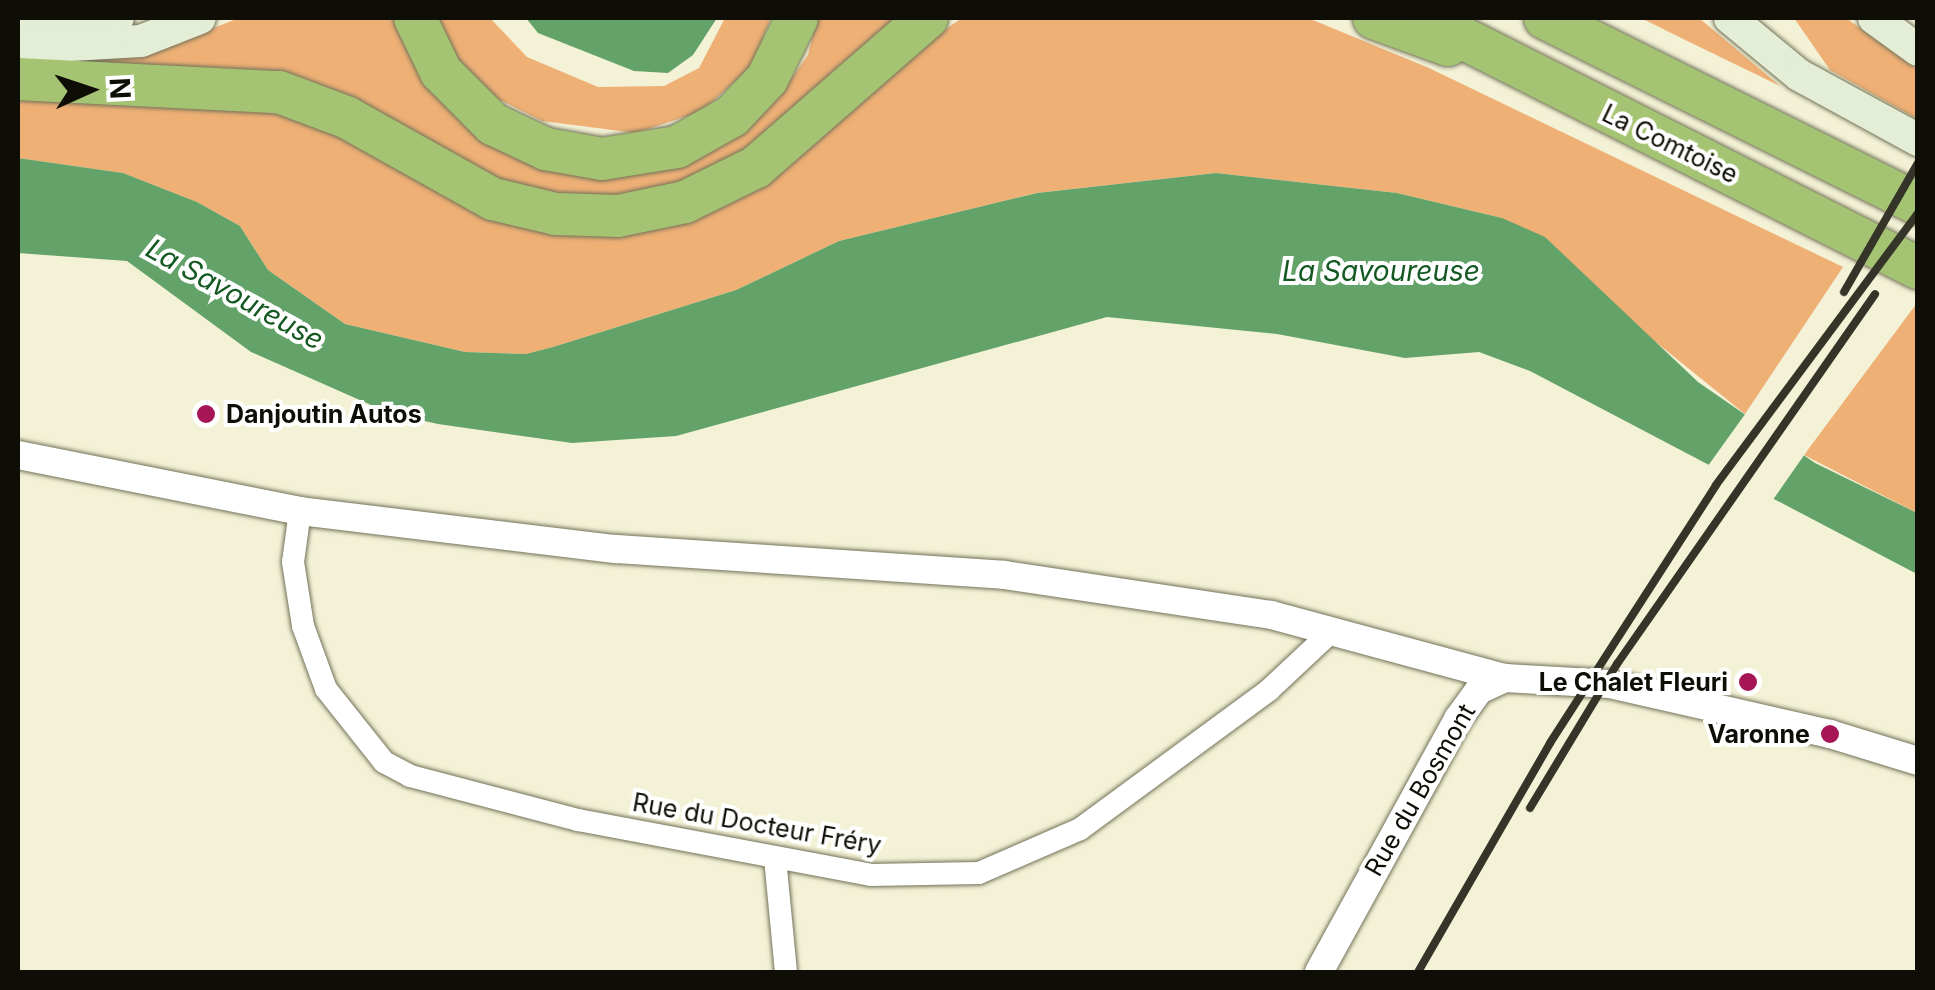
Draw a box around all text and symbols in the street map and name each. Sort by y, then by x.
north arrow [40,40,140,140]
text: N [102,77,137,100]
street label: La Comtoise [1597,98,1743,190]
water label: La Savoureuse [140,231,330,357]
water label: La Savoureuse [1282,254,1480,288]
place label: Danjoutin Autos [226,399,422,429]
marker: Danjoutin Autos [195,403,217,425]
place label: Le Chalet Fleuri [1539,667,1728,697]
marker: Le Chalet Fleuri [1737,671,1759,693]
street label: Rue du Bosmont [1359,699,1481,881]
place label: Varonne [1707,719,1810,749]
marker: Varonne [1819,723,1841,745]
street label: Rue du Docteur Fréry [630,787,884,861]

